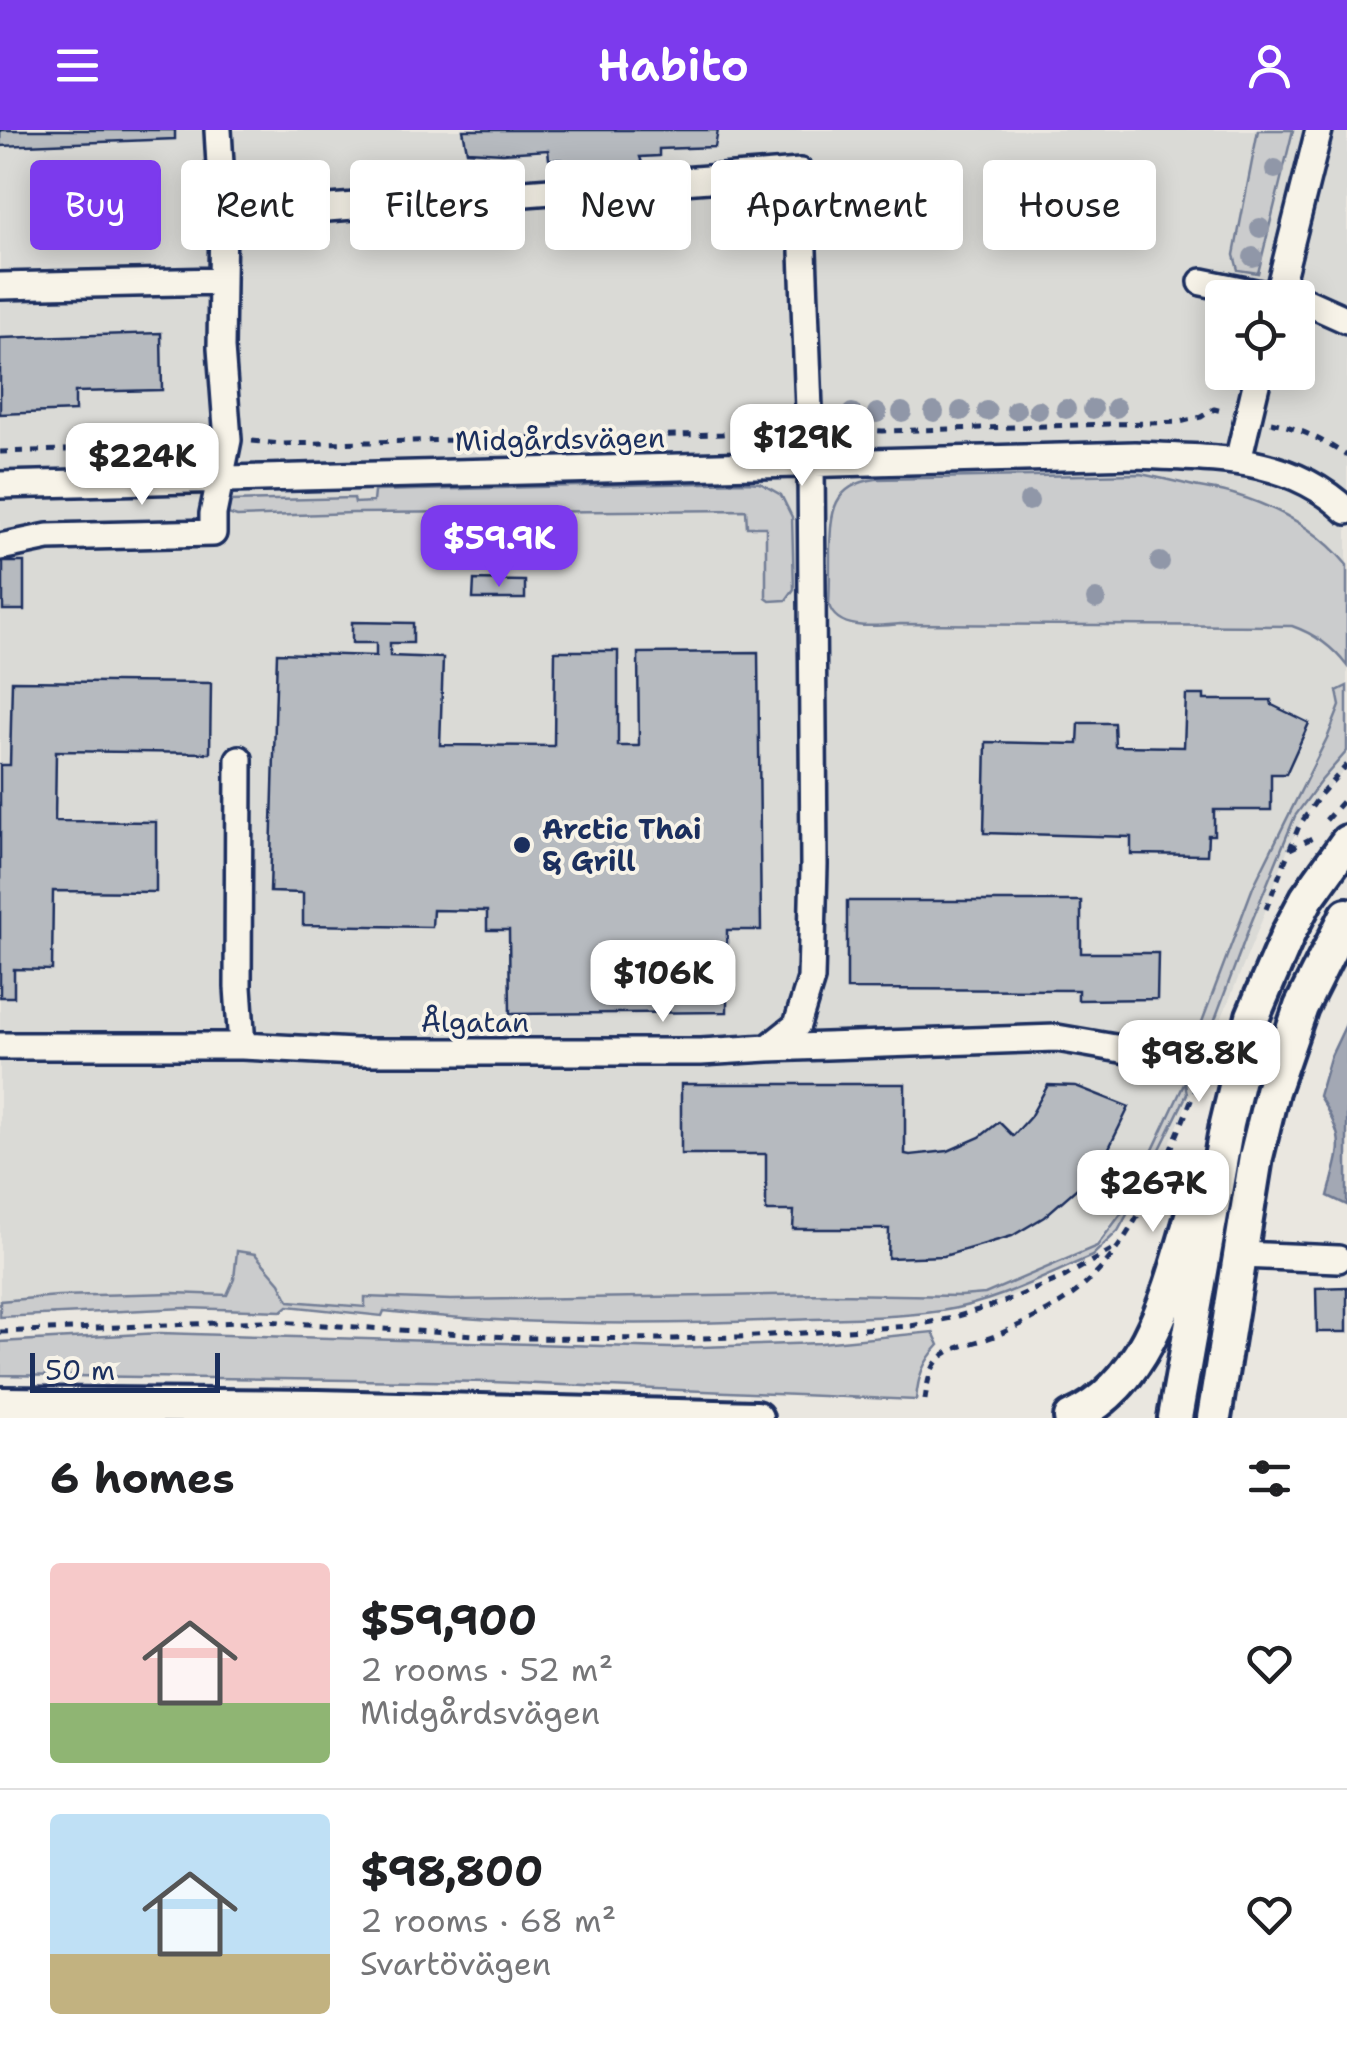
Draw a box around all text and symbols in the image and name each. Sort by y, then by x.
text: Habito [598,35,749,95]
icon: menu [50,38,105,93]
icon: person [1242,38,1297,93]
chip: Buy [30,160,161,250]
chip: Rent [181,160,330,250]
chip: Filters [350,160,525,250]
chip: New [545,160,691,250]
chip: Apartment [711,160,963,250]
chip: House [983,160,1156,250]
map controls [1205,280,1315,390]
button: locate [1205,280,1315,390]
pin: $129K [732,404,872,489]
text: $129K [752,415,852,458]
street label: Midgårdsvägen [455,418,665,460]
pin: $224K [72,423,212,508]
text: $224K [88,434,196,477]
pin: $59.9K [418,505,580,590]
text: $59.9K [443,516,555,559]
place label: Arctic Thai & Grill [542,810,702,880]
marker: Arctic Thai & Grill [511,834,533,856]
pin: $106K [593,940,733,1025]
text: $106K [613,951,713,994]
street label: Ålgatan [421,1003,529,1041]
pin: $98.8K [1118,1020,1280,1105]
text: $98.8K [1140,1031,1258,1074]
pin: $267K [1083,1150,1223,1235]
text: $267K [1099,1161,1207,1204]
scale bar [30,1348,220,1392]
text: 50 m [45,1351,115,1389]
text: 6 homes [50,1450,235,1506]
icon: filters [1242,1451,1297,1506]
text: $59,900 [360,1592,537,1648]
icon: home [130,1603,250,1723]
icon: heart [1242,1636,1297,1691]
text: 2 rooms · 52 m² [360,1648,613,1691]
text: Midgårdsvägen [360,1691,600,1734]
text: $98,800 [360,1843,544,1899]
icon: home [130,1854,250,1974]
icon: heart [1242,1887,1297,1942]
text: 2 rooms · 68 m² [360,1899,616,1942]
text: Svartövägen [360,1942,551,1985]

